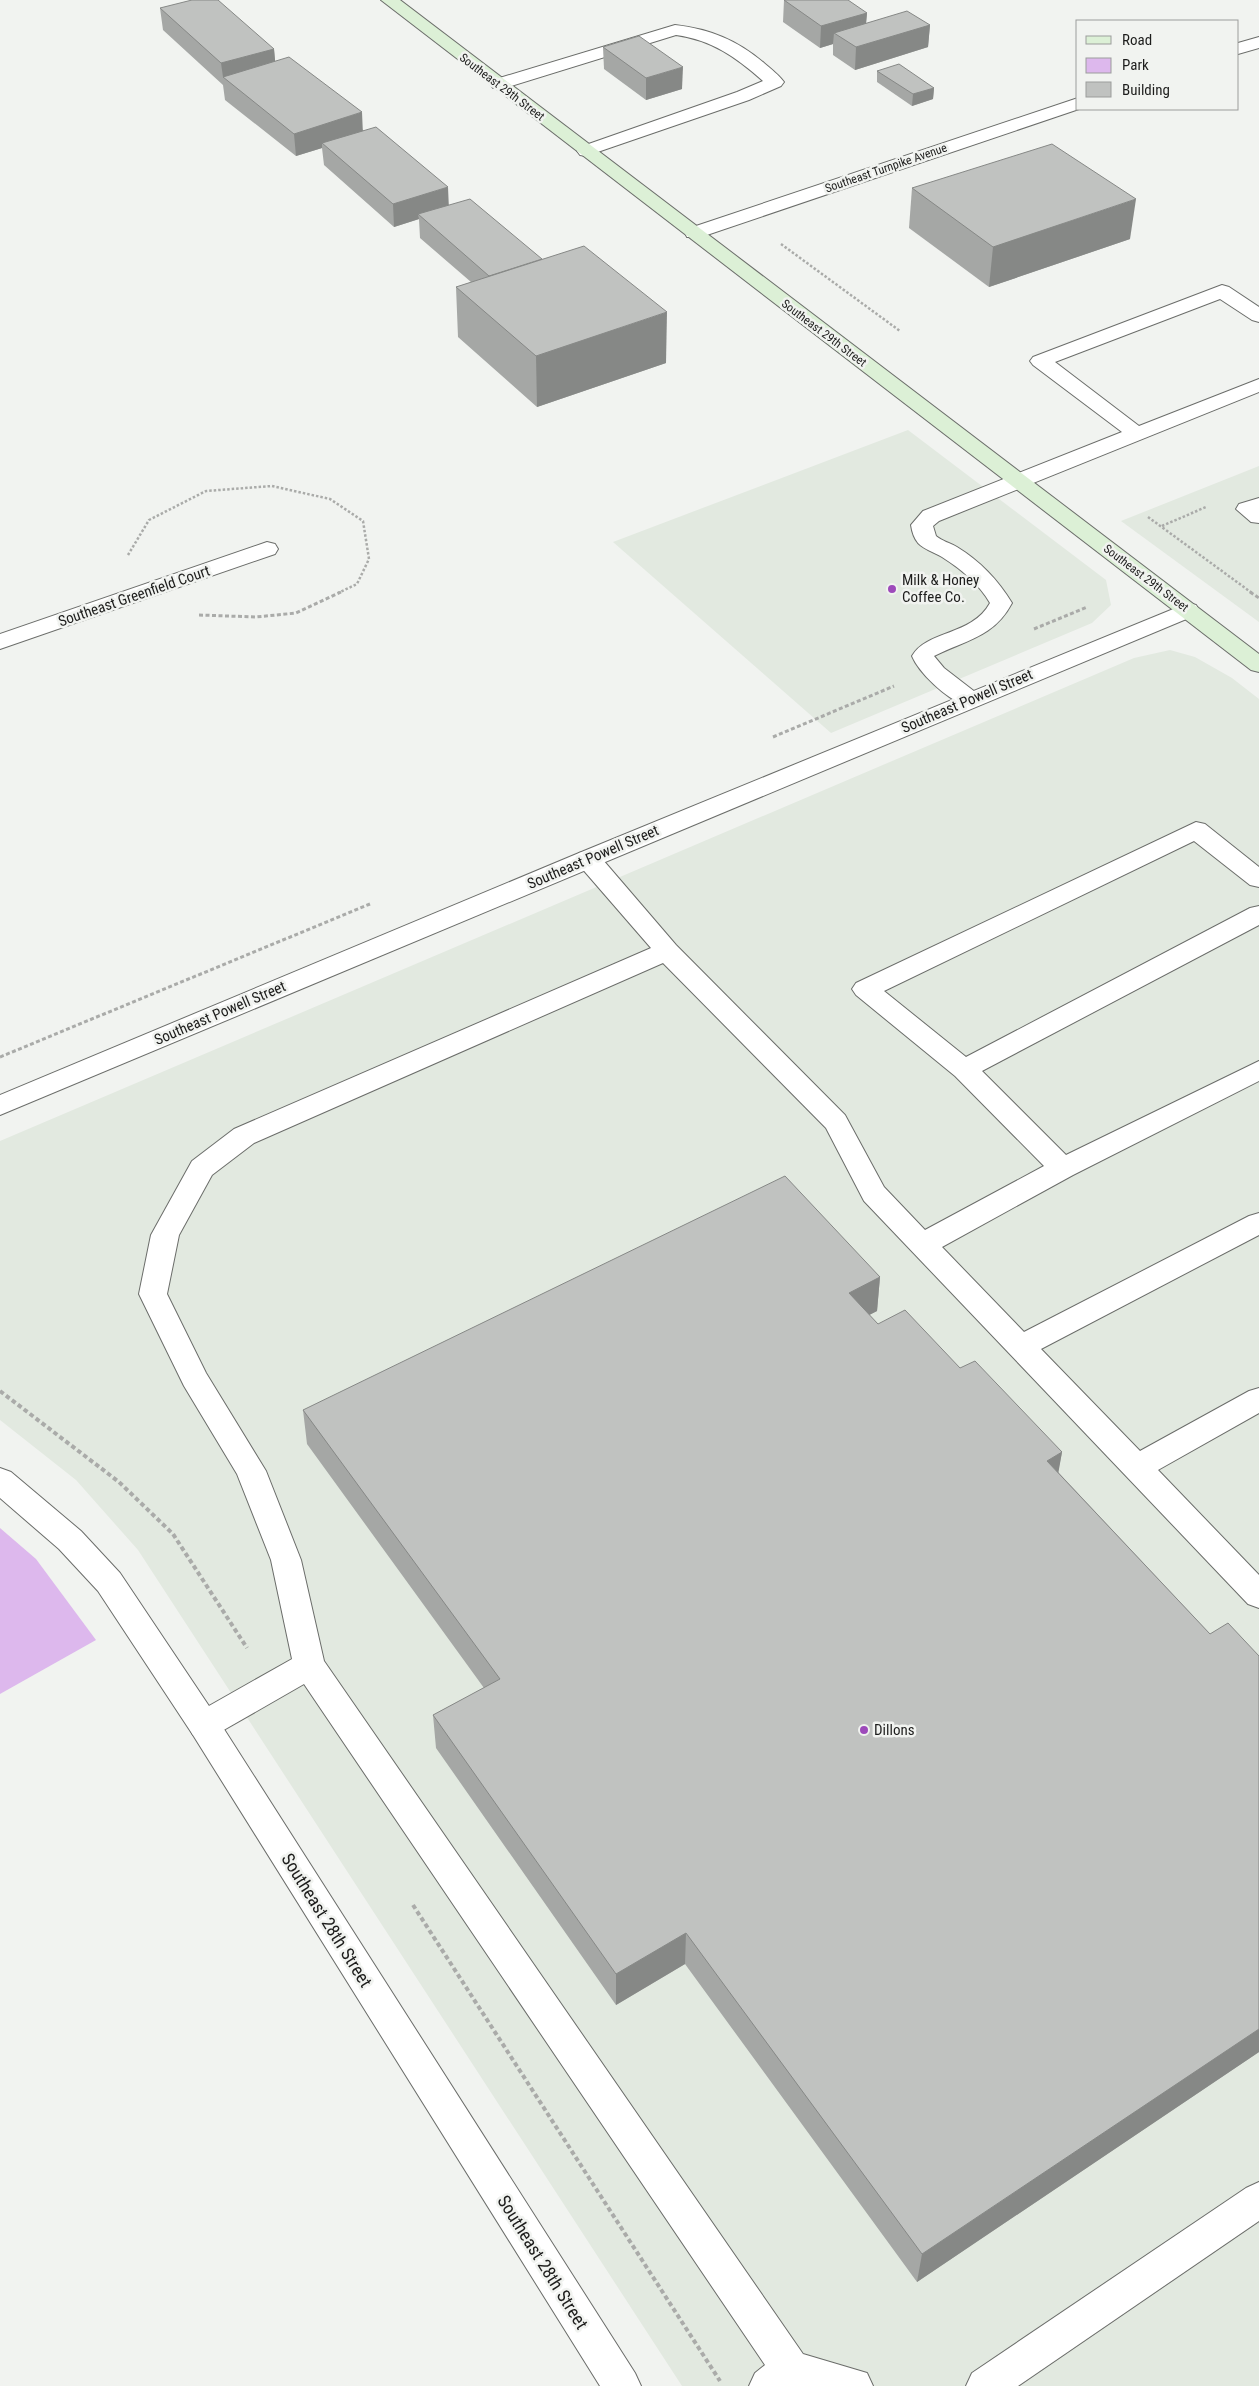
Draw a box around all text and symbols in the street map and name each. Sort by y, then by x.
legend [1076,20,1239,110]
text: Road [1122,31,1152,49]
street label: Southeast 29th Street [457,51,548,124]
text: Park [1122,56,1149,74]
text: Building [1122,81,1170,99]
street label: Southeast Turnpike Avenue [823,140,949,195]
street label: Southeast 29th Street [779,297,870,370]
street label: Southeast 29th Street [1101,542,1192,615]
street label: Southeast Greenfield Court [56,562,212,630]
place label: Milk & Honey Coffee Co. [902,571,979,606]
marker: Milk & Honey Coffee Co. [886,583,898,595]
street label: Southeast Powell Street [899,665,1035,737]
street label: Southeast Powell Street [525,821,661,893]
street label: Southeast Powell Street [152,977,288,1049]
place label: Dillons [874,1721,915,1739]
marker: Dillons [858,1724,870,1736]
street label: Southeast 28th Street [277,1849,377,1991]
street label: Southeast 28th Street [493,2191,593,2333]

